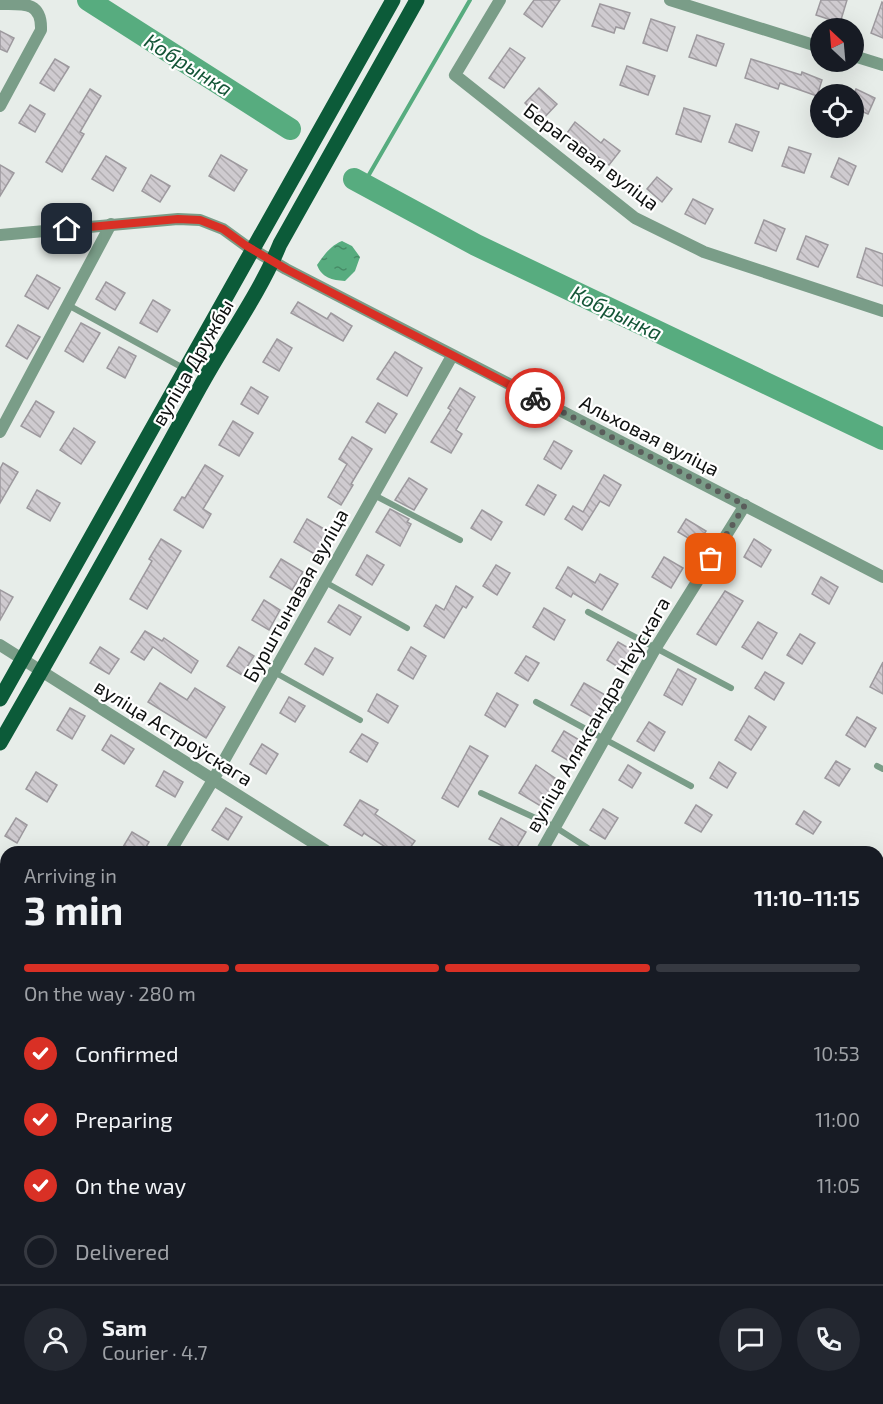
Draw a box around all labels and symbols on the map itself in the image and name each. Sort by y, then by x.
north arrow [810,18,864,72]
water label: Кобрынка [141,27,237,101]
street label: Берагавая вуліца [519,97,664,216]
pin [41,203,92,254]
water label: Кобрынка [567,279,667,345]
street label: вуліца Дружбы [146,294,239,430]
courier [505,368,565,428]
street label: Альховая вуліца [576,389,724,481]
street label: Бурштынавая вуліца [237,504,354,686]
pin [685,533,736,584]
street label: вуліца Аляксандра Неўскага [520,592,675,836]
street label: вуліца Астроўскага [90,674,258,791]

